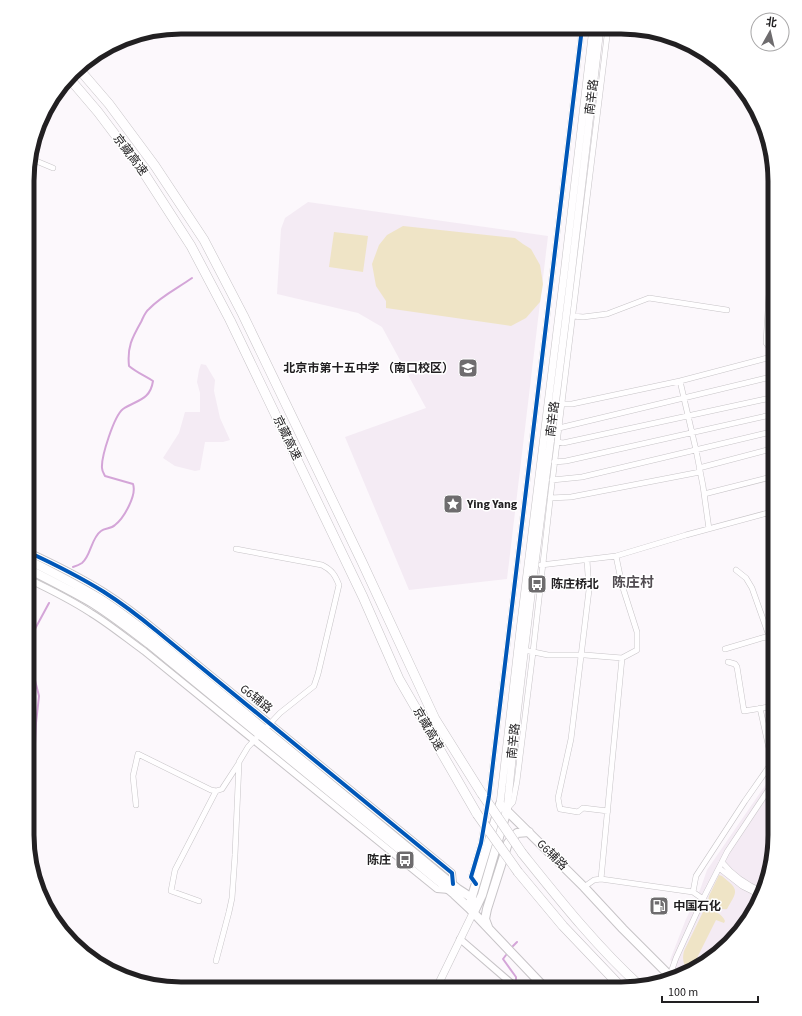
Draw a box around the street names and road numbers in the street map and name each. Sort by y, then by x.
street label: 南辛路 [581,78,603,116]
street label: 京藏高速 [109,131,151,179]
street label: 南辛路 [542,400,564,438]
street label: 京藏高速 [269,413,305,463]
street label: G6辅路 [236,681,276,717]
street label: 京藏高速 [409,704,447,754]
street label: 南辛路 [504,722,524,760]
street label: G6辅路 [533,836,571,874]

